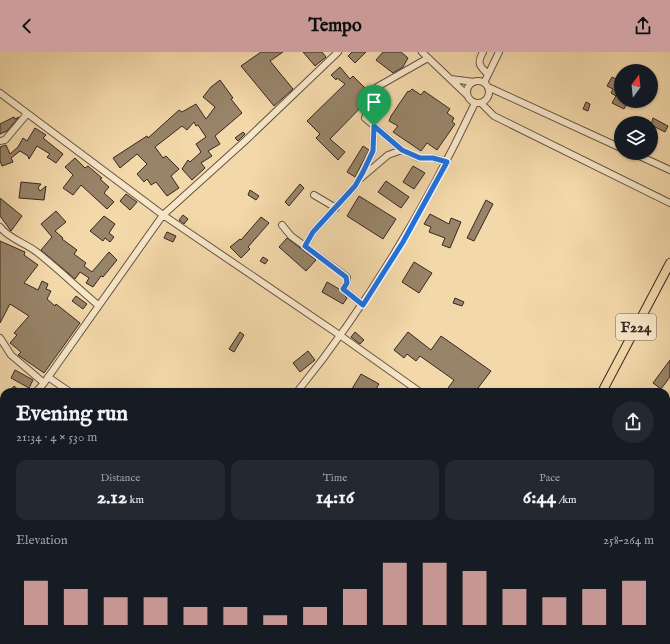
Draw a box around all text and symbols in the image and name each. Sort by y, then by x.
icon: back [16,15,38,37]
text: Tempo [308,15,362,38]
icon: share [632,15,654,37]
north arrow [614,64,658,108]
map controls [614,64,658,160]
pin [357,85,391,126]
icon: arrive [363,91,385,113]
button: layers [614,116,658,160]
road number: F224 [616,314,656,340]
text: Evening run [16,400,128,428]
button: share [612,401,654,443]
text: 21:34 · 4 × 530 m [16,429,97,446]
text: Distance [100,471,140,485]
text: Time [323,471,347,485]
text: Pace [539,471,560,485]
text: 2.12 [97,485,127,510]
text: 14:16 [316,485,354,510]
text: 6:44 [523,485,556,510]
text: km [127,493,144,507]
text: /km [556,493,577,507]
text: Elevation [16,532,68,549]
text: 258–264 m [603,532,654,549]

